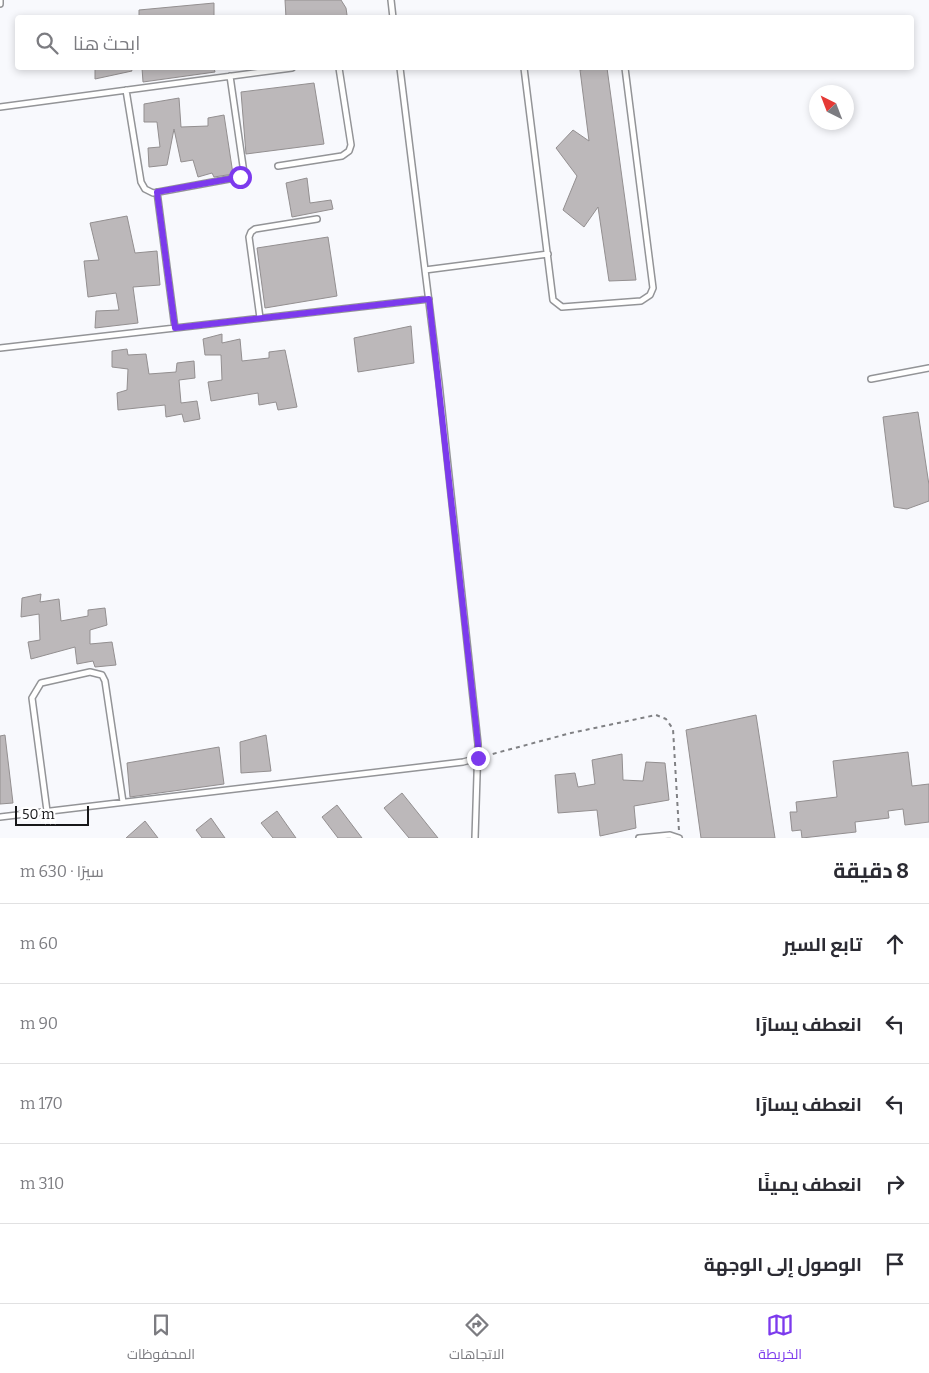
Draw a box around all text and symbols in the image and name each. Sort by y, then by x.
search box [15,15,914,70]
icon: search [33,29,61,57]
text: ابحث هنا [73,32,140,55]
north arrow [809,85,854,130]
route start [229,166,252,189]
route end [467,747,490,770]
scale bar [15,803,89,826]
text: 50 m [22,806,55,823]
text: 8 دقيقة [833,858,909,884]
text: سيرًا · 630 m [20,862,104,881]
icon: ahead [881,930,909,958]
text: تابع السير [783,933,862,956]
text: 60 m [20,934,58,953]
icon: left [881,1010,909,1038]
text: انعطف يسارًا [755,1013,862,1036]
text: 90 m [20,1014,58,1033]
icon: left [881,1090,909,1118]
text: انعطف يسارًا [755,1093,862,1116]
text: 170 m [20,1094,63,1113]
icon: right [881,1170,909,1198]
text: انعطف يمينًا [757,1173,862,1196]
text: 310 m [20,1174,64,1193]
icon: arrive [881,1250,909,1278]
text: الوصول إلى الوجهة [704,1253,862,1276]
tab: المحفوظات [127,1311,195,1367]
tab: الاتجاهات [449,1311,504,1367]
tab: الخريطة [758,1311,802,1367]

